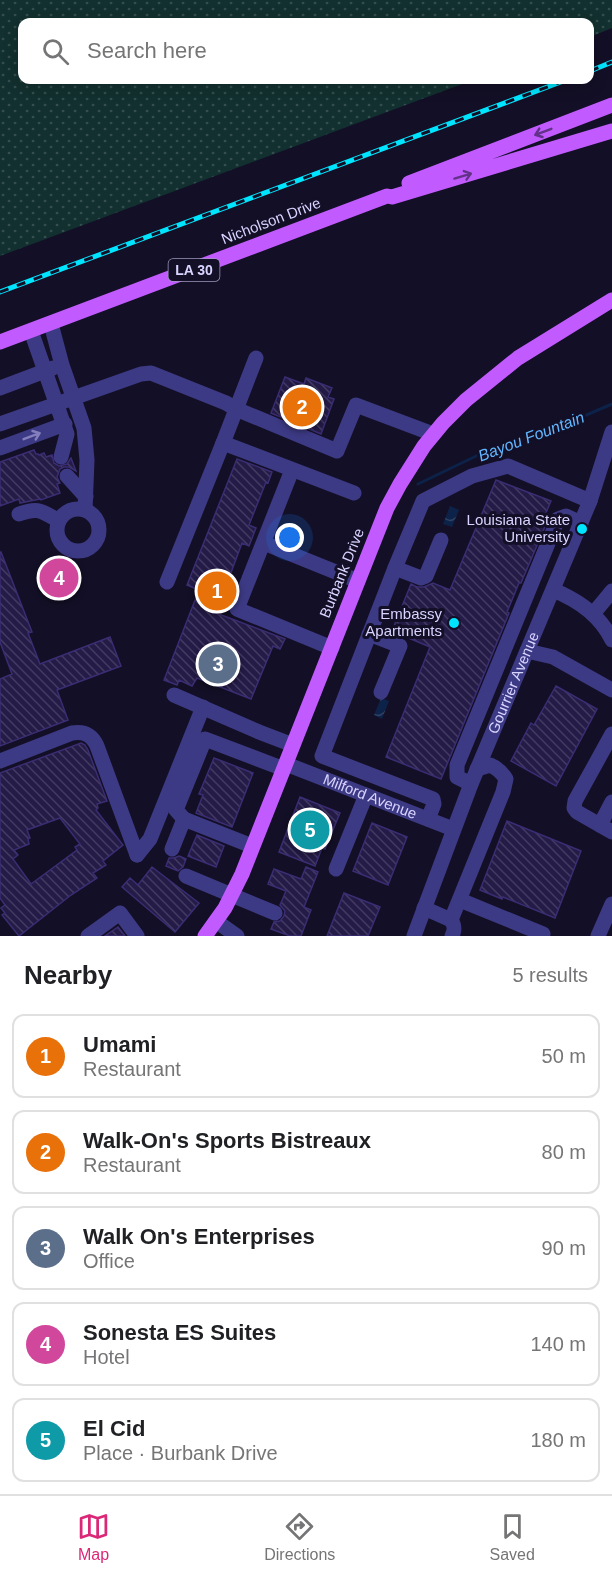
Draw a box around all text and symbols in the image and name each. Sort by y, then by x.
search box [18,18,594,84]
icon: search [39,35,72,68]
text: Search here [87,38,207,63]
one-way arrow [535,127,553,138]
one-way arrow [453,170,472,181]
street label: Nicholson Drive [219,194,323,247]
road number: LA 30 [168,259,220,281]
pin: 2 [282,384,322,430]
water label: Bayou Fountain [476,408,587,464]
one-way arrow [23,430,41,441]
place label: Louisiana State University [467,511,570,545]
marker: Louisiana State University [575,522,589,536]
your location [275,523,304,552]
street label: Burbank Drive [316,526,367,620]
pin: 4 [40,556,78,600]
pin: 1 [198,568,236,614]
place label: Embassy Apartments [365,605,442,639]
marker: Embassy Apartments [447,616,461,630]
street label: Gourrier Avenue [484,629,542,736]
pin: 3 [198,642,238,686]
street label: Milford Avenue [321,770,419,822]
pin: 5 [290,808,330,852]
text: Nearby [24,960,112,990]
text: 5 results [512,964,588,986]
text: Umami [83,1032,156,1057]
text: 1 [40,1045,51,1067]
text: 50 m [542,1045,586,1067]
text: Restaurant [83,1058,181,1080]
text: Walk-On's Sports Bistreaux [83,1128,371,1153]
text: 2 [40,1141,51,1163]
text: 80 m [542,1141,586,1163]
text: Restaurant [83,1154,181,1176]
text: Walk On's Enterprises [83,1224,315,1249]
text: 3 [40,1237,51,1259]
text: 90 m [542,1237,586,1259]
text: Office [83,1250,135,1272]
text: Sonesta ES Suites [83,1320,276,1345]
text: 4 [40,1333,51,1355]
text: 140 m [530,1333,586,1355]
text: Hotel [83,1346,130,1368]
text: El Cid [83,1416,145,1441]
text: 5 [40,1429,51,1451]
text: 180 m [530,1429,586,1451]
text: Place · Burbank Drive [83,1442,278,1464]
tab: Map [77,1510,110,1564]
tab: Directions [264,1510,335,1564]
tab: Saved [490,1510,535,1564]

